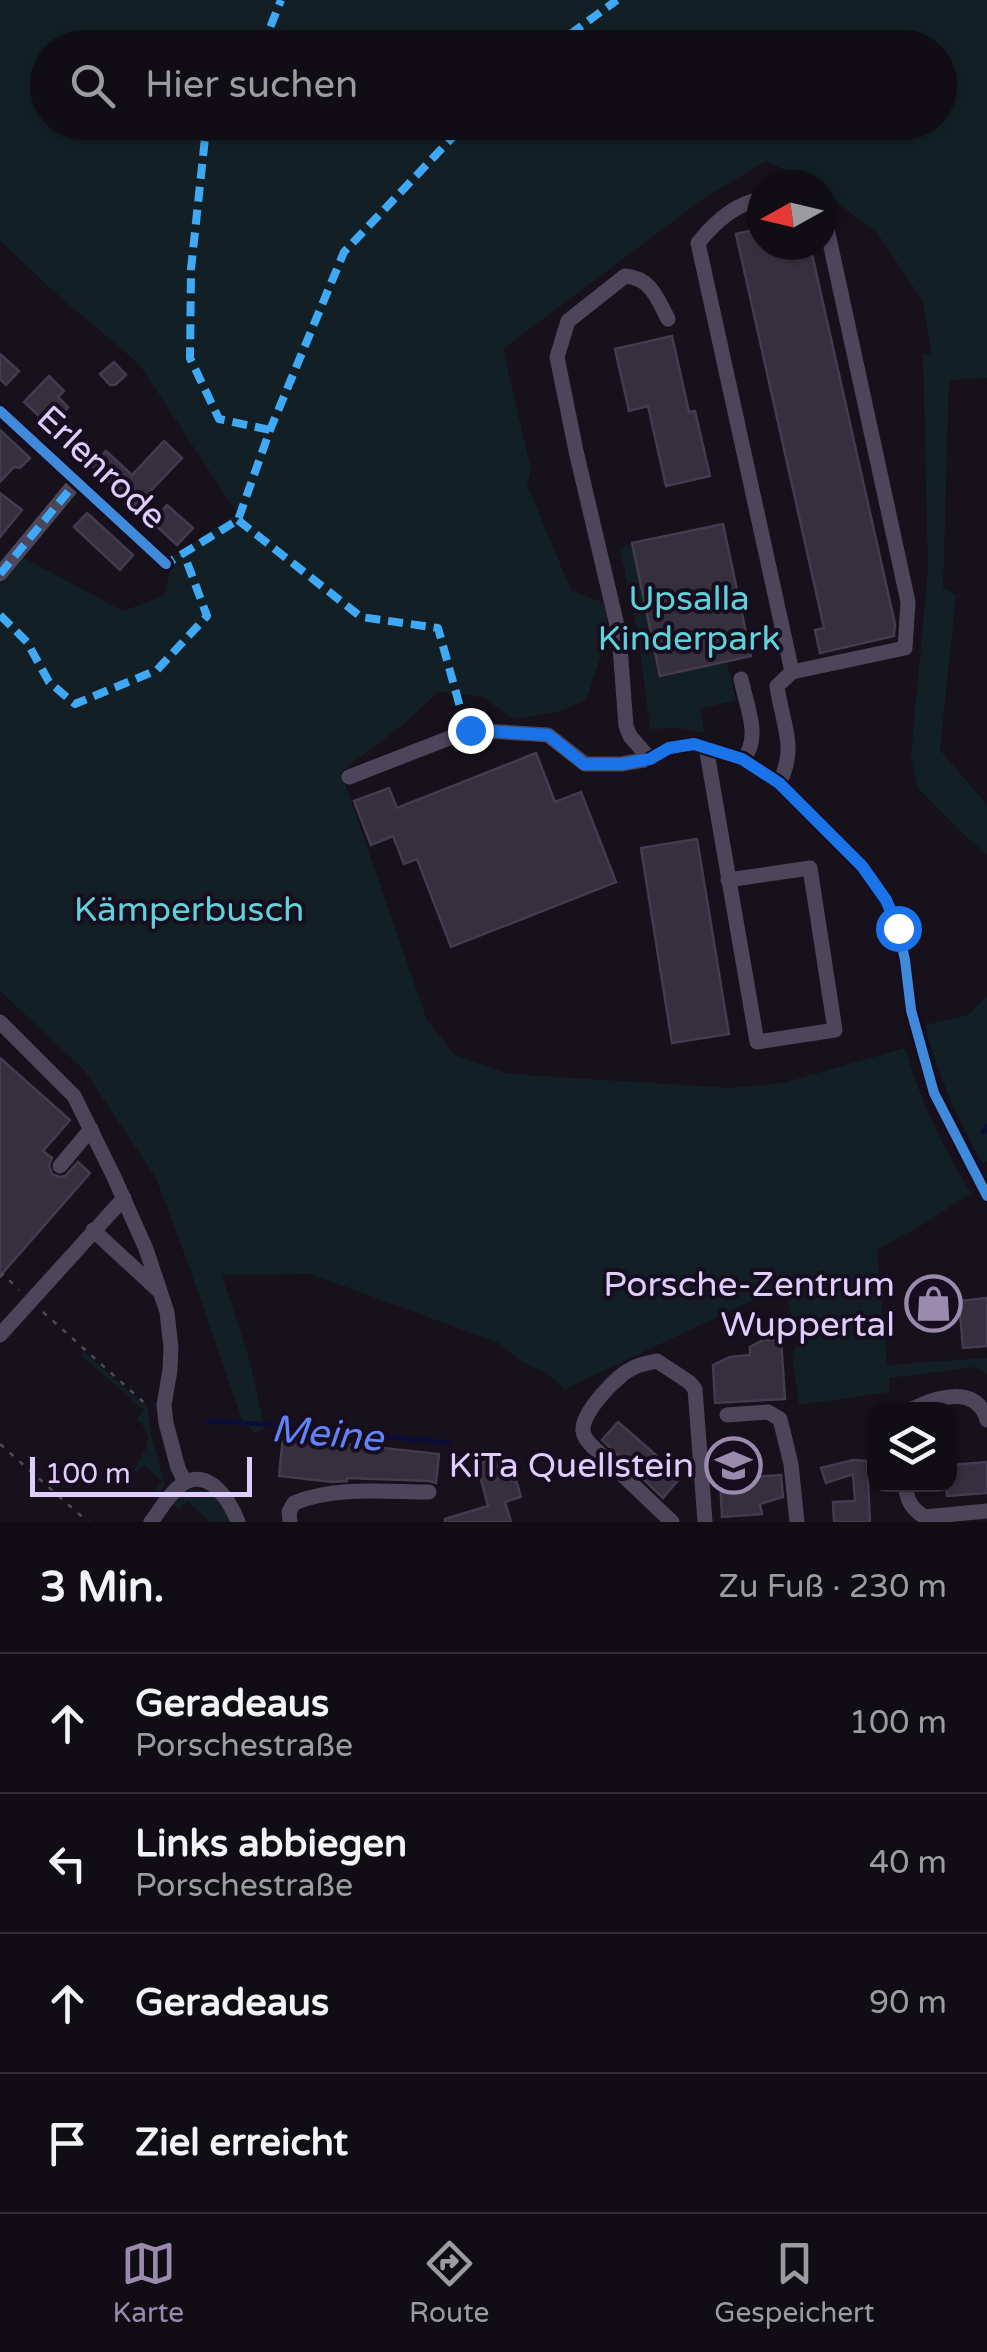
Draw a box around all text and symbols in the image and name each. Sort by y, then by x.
search box [30,30,957,140]
icon: search [65,58,120,113]
text: Hier suchen [145,62,358,108]
north arrow [747,170,837,260]
street label: Erlenrode [28,397,175,538]
park label: Upsalla Kinderpark [597,578,781,660]
route end [448,708,494,754]
park label: Kämperbusch [74,889,304,931]
route start [876,906,922,952]
place label: Porsche-Zentrum Wuppertal [603,1264,895,1346]
shop icon: Porsche-Zentrum Wuppertal [904,1274,964,1334]
map controls [867,1402,957,1492]
button: layers [867,1402,957,1492]
water label: Meine [269,1406,387,1462]
school or university icon: KiTa Quellstein [703,1435,763,1495]
place label: KiTa Quellstein [449,1445,694,1487]
scale bar [30,1452,252,1496]
text: 100 m [45,1457,131,1491]
text: 3 Min. [40,1562,164,1613]
text: Zu Fuß · 230 m [719,1568,947,1606]
text: Geradeaus [135,1681,329,1727]
icon: ahead [40,1696,95,1751]
text: 100 m [849,1704,947,1742]
text: Porschestraße [135,1727,353,1765]
text: Links abbiegen [135,1821,407,1867]
icon: left [40,1836,95,1891]
text: 40 m [869,1844,947,1882]
text: Porschestraße [135,1867,353,1905]
icon: ahead [40,1976,95,2031]
text: Geradeaus [135,1980,329,2026]
text: 90 m [869,1984,947,2022]
icon: arrive [40,2116,95,2171]
text: Ziel erreicht [135,2120,348,2166]
tab: Karte [112,2236,184,2330]
tab: Route [409,2236,489,2330]
tab: Gespeichert [714,2236,875,2330]

